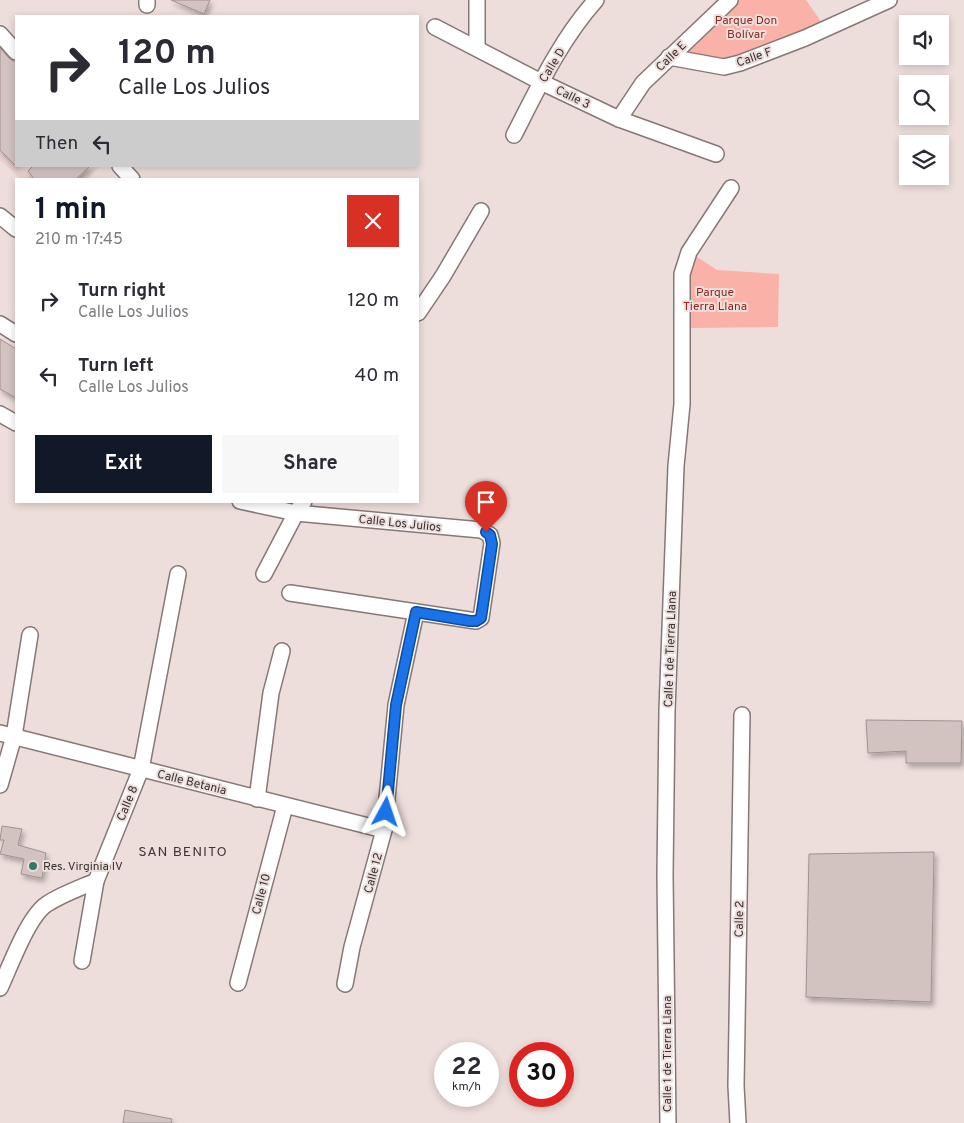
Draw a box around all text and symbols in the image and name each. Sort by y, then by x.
park label: Parque Don Bolívar [715,13,777,43]
map controls [899,15,949,185]
button: sound [899,15,949,65]
text: 120 m [118,32,216,76]
icon: right [35,35,100,100]
street label: Calle E [653,38,691,75]
street label: Calle F [735,44,774,71]
street label: Calle D [536,45,570,86]
text: Calle Los Julios [118,75,270,102]
button: search [899,75,949,125]
street label: Calle 3 [552,83,593,113]
icon: left [88,130,116,158]
text: Then [35,132,78,156]
button: layers [899,135,949,185]
text: 1 min [35,192,107,229]
button: close [347,195,399,247]
text: 210 m · 17:45 [35,230,123,250]
text: Turn right [78,279,166,303]
park label: Parque Tierra Llana [683,285,747,315]
icon: right [35,287,63,315]
text: 120 m [348,289,399,313]
text: Calle Los Julios [78,303,189,323]
text: Turn left [78,354,154,378]
icon: left [35,362,63,390]
text: 40 m [354,364,399,388]
text: Calle Los Julios [78,378,189,398]
button: Exit [35,435,212,493]
button: Share [222,435,399,493]
pin [465,481,507,532]
icon: arrive [472,488,500,516]
street label: Calle Los Julios [358,512,442,536]
street label: Calle 1 de Tierra Llana [661,590,681,708]
street label: Calle Betania [155,767,228,799]
street label: Calle 8 [114,783,142,824]
position arrow [359,785,411,837]
district label: SAN BENITO [138,844,228,861]
street label: Calle 12 [361,851,387,895]
place label: Res. Virginia IV [43,859,123,875]
marker: Res. Virginia IV [27,860,39,872]
street label: Calle 10 [249,872,275,917]
street label: Calle 2 [732,900,748,938]
street label: Calle 1 de Tierra Llana [660,996,676,1112]
speed limit sign: 30 [509,1042,574,1107]
text: 22 [451,1052,482,1084]
text: km/h [452,1079,481,1095]

